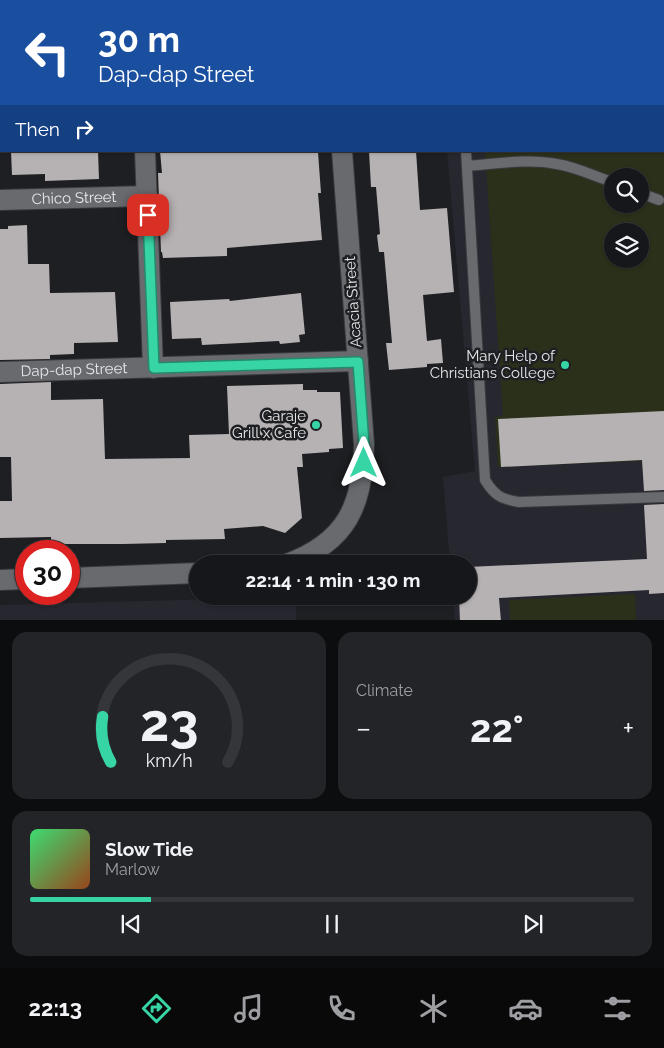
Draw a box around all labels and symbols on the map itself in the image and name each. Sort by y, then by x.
street label: Chico Street [31,188,117,208]
pin [127,194,169,236]
street label: Acacia Street [341,256,365,348]
place label: Mary Help of Christians College [430,347,556,382]
street label: Dap-dap Street [20,359,128,380]
marker: Mary Help of Christians College [559,359,571,371]
place label: Garaje Grill x Cafe [232,407,306,442]
marker: Garaje Grill x Cafe [310,419,322,431]
position arrow [337,436,389,488]
speed limit sign: 30 [15,540,80,605]

